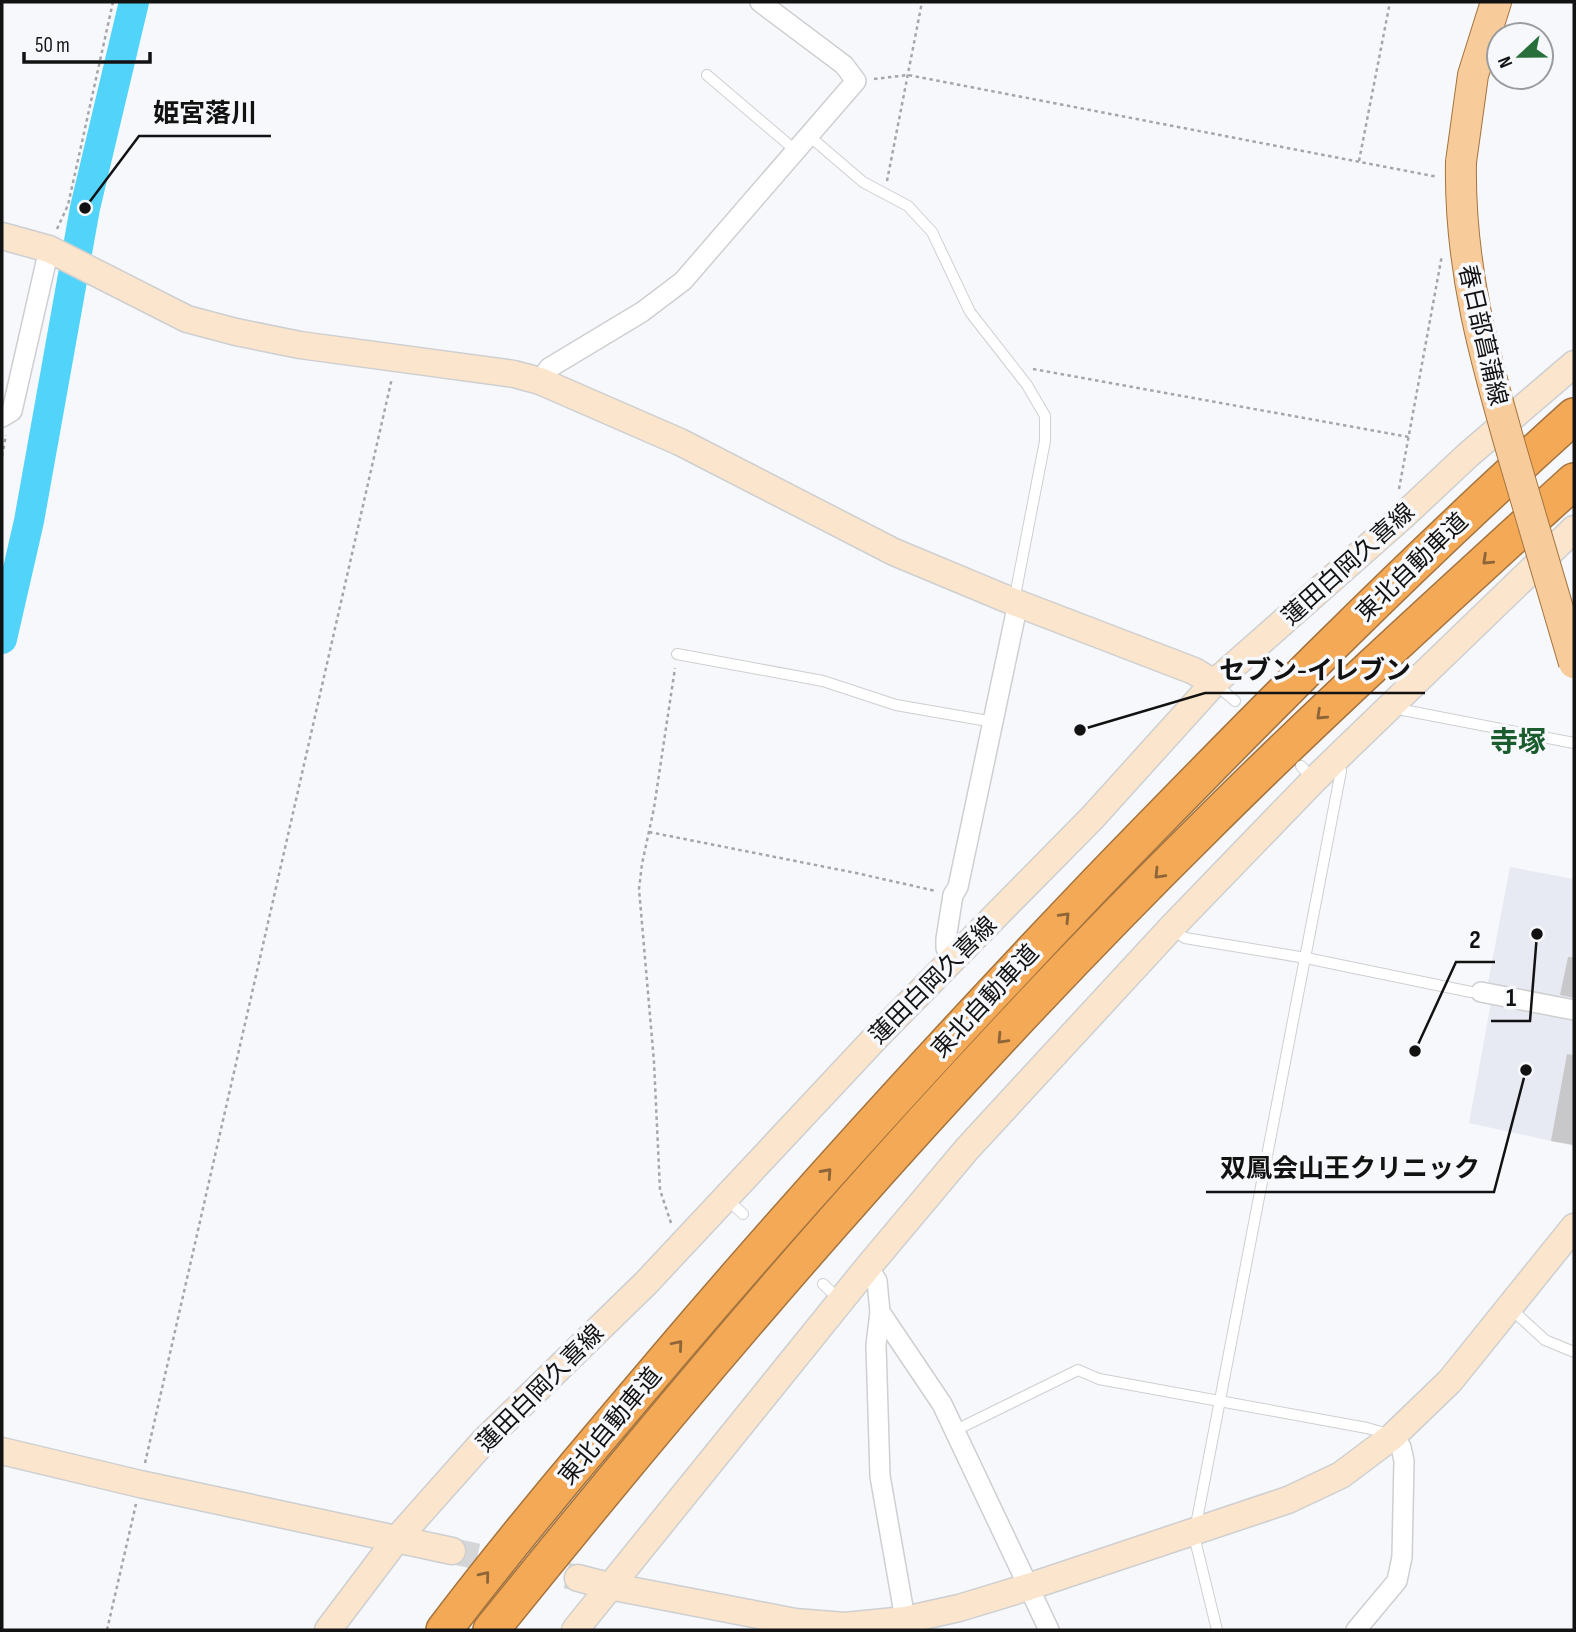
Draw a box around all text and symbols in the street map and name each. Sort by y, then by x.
scale bar [24,21,150,65]
north arrow [1485,21,1555,91]
text: 50 m [35,33,70,58]
text: N [1493,53,1518,71]
callout: 姫宮落川 [139,89,271,136]
text: 姫宮落川 [153,99,257,130]
street label: 春日部菖蒲線 [1452,262,1513,409]
street label: 蓮田白岡久喜線 [1276,497,1420,631]
street label: 東北自動車道 [1350,507,1474,628]
one-way arrow [1482,552,1495,564]
callout: セブン-イレブン [1205,646,1425,693]
text: セブン-イレブン [1219,656,1411,687]
one-way arrow [1316,707,1329,719]
district label: 寺塚 [1490,726,1546,759]
one-way arrow [1154,866,1167,879]
street label: 蓮田白岡久喜線 [864,911,1003,1050]
one-way arrow [1057,912,1070,925]
callout: 2 [1456,915,1495,962]
text: 2 [1469,925,1481,956]
street label: 東北自動車道 [926,939,1045,1064]
callout: 1 [1491,974,1530,1021]
text: 1 [1506,983,1516,1014]
one-way arrow [997,1031,1010,1044]
callout: 双鳳会山王クリニック [1206,1145,1494,1192]
text: 双鳳会山王クリニック [1220,1154,1480,1185]
one-way arrow [819,1169,831,1182]
street label: 蓮田白岡久喜線 [471,1319,610,1458]
one-way arrow [670,1340,682,1353]
street label: 東北自動車道 [553,1362,668,1491]
one-way arrow [477,1572,490,1584]

